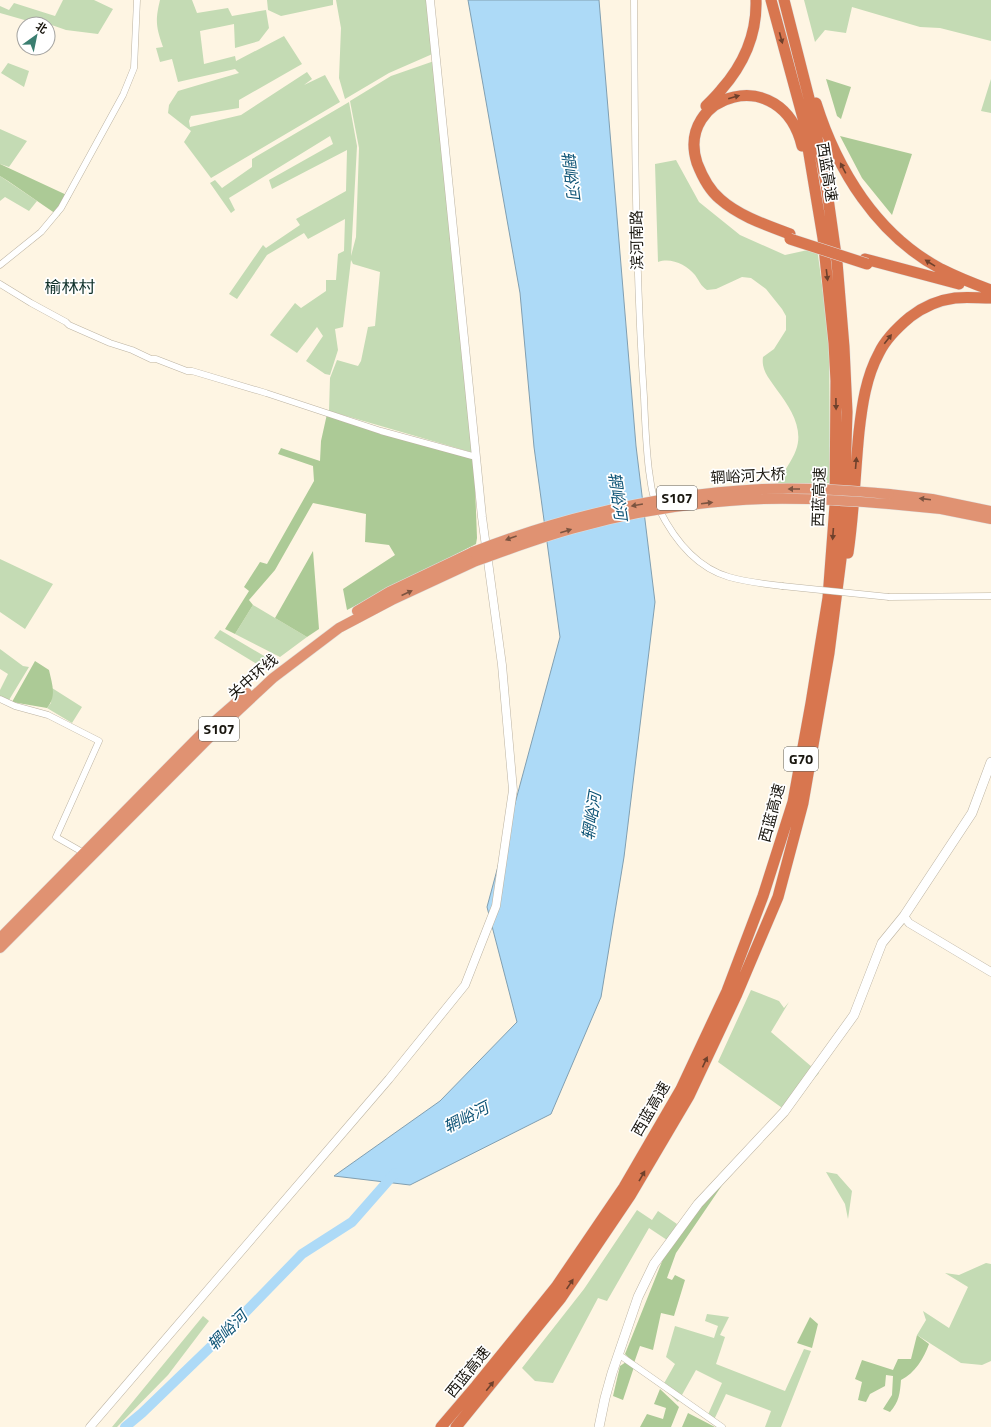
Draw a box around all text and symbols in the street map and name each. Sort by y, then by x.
north arrow [16,16,56,56]
text: 北 [32,18,50,37]
one-way arrow [778,32,784,44]
one-way arrow [728,94,740,100]
street label: 西蓝高速 [811,140,844,203]
water label: 辋峪河 [556,150,586,203]
one-way arrow [840,162,846,174]
street label: 滨河南路 [624,210,649,270]
one-way arrow [924,259,936,266]
one-way arrow [824,269,830,281]
district label: 榆林村 [45,274,96,300]
one-way arrow [884,333,892,344]
one-way arrow [833,398,839,411]
one-way arrow [852,457,859,469]
street label: 辋峪河大桥 [710,462,786,489]
street label: 西蓝高速 [806,467,831,527]
water label: 辋峪河 [603,471,634,524]
road number: S107 [657,486,697,510]
one-way arrow [787,486,800,492]
one-way arrow [919,495,931,502]
one-way arrow [701,500,713,507]
one-way arrow [631,502,643,508]
one-way arrow [560,528,572,534]
one-way arrow [829,528,836,540]
one-way arrow [505,535,517,541]
one-way arrow [401,590,412,596]
street label: 关中环线 [222,648,283,705]
road number: S107 [199,717,239,741]
road number: G70 [784,747,818,771]
street label: 西蓝高速 [753,781,790,845]
water label: 辋峪河 [575,787,607,842]
one-way arrow [702,1056,708,1068]
street label: 西蓝高速 [626,1077,676,1140]
water label: 辋峪河 [439,1094,495,1139]
one-way arrow [639,1170,646,1182]
one-way arrow [567,1278,574,1290]
water label: 辋峪河 [202,1302,255,1355]
street label: 西蓝高速 [440,1341,495,1402]
one-way arrow [486,1381,495,1392]

